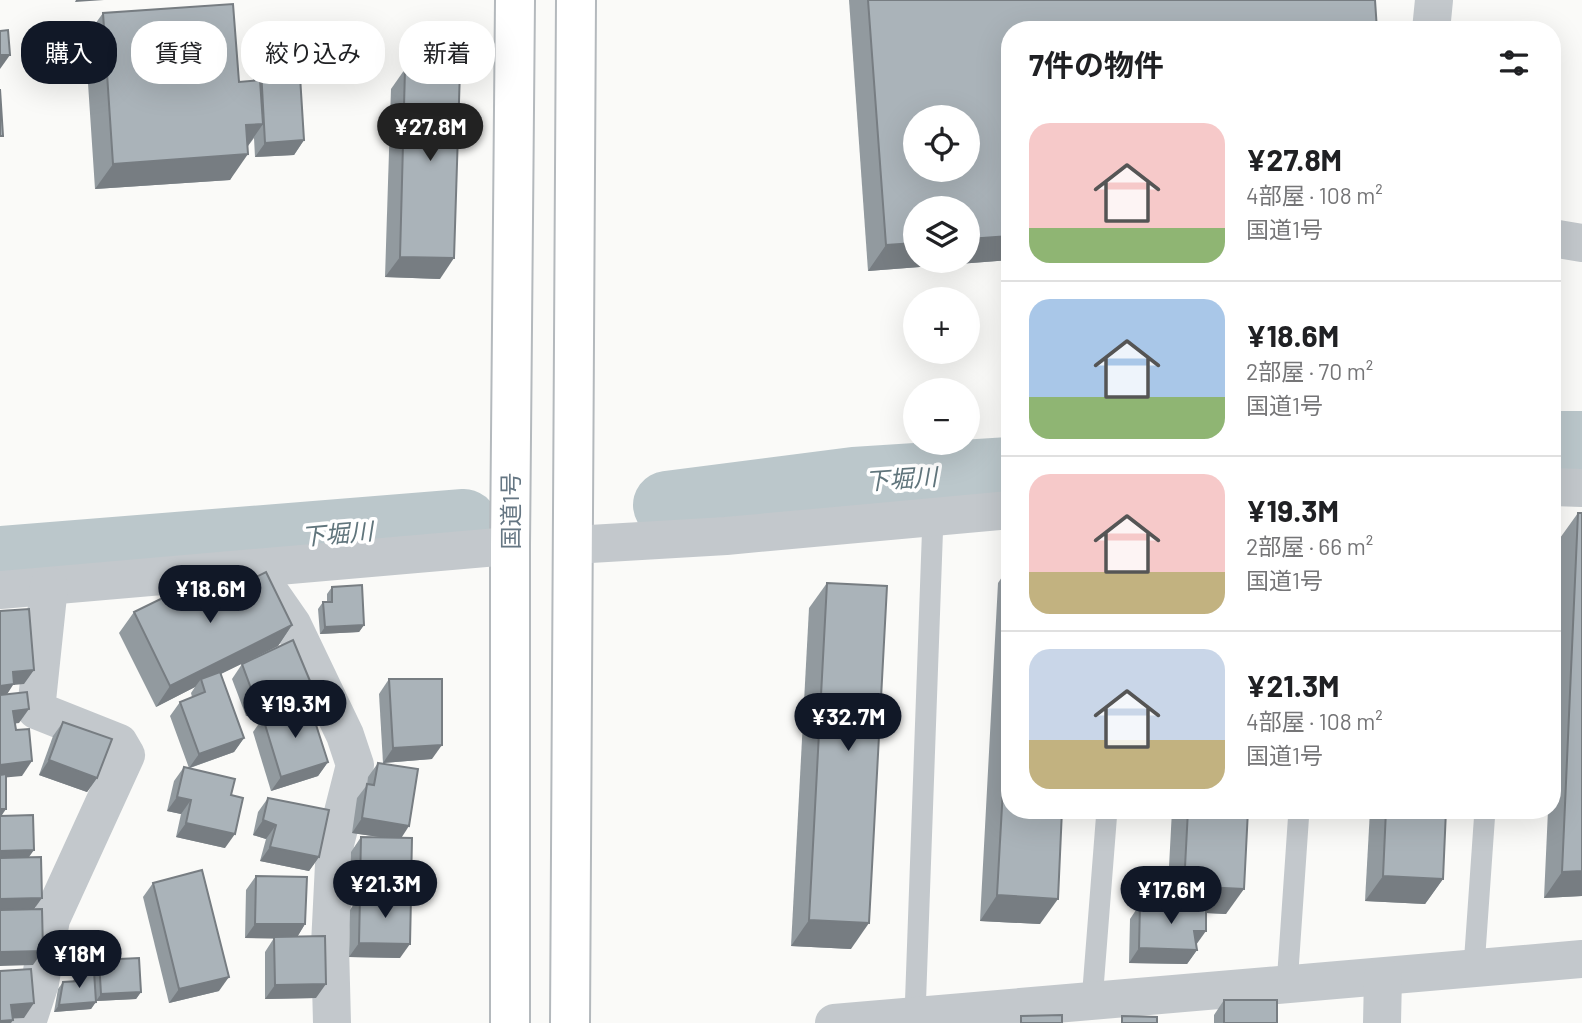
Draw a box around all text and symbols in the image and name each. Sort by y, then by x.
chip: 購入 [21,21,117,84]
chip: 賃貸 [131,21,227,84]
chip: 絞り込み [241,21,385,84]
chip: 新着 [399,21,495,84]
icon: filters [1495,44,1533,82]
text: 7件の物件 [1029,46,1164,82]
pin: ¥27.8M [373,104,487,163]
map controls [903,105,980,455]
button: locate [903,105,980,182]
text: ¥27.8M [393,112,467,140]
text: ¥27.8M [1246,141,1342,177]
icon: home [1085,151,1169,235]
text: 4部屋 · 108 m² [1246,181,1383,209]
button: layers [903,196,980,273]
text: 国道1号 [1246,215,1323,243]
button: + [903,287,980,364]
text: ¥18.6M [1246,317,1339,353]
icon: home [1085,327,1169,411]
text: 2部屋 · 70 m² [1246,357,1373,385]
button: − [903,378,980,455]
text: 国道1号 [1246,391,1323,419]
water label: 下堀川 [864,461,941,495]
street label: 国道1号 [496,472,524,550]
text: ¥19.3M [1246,492,1339,528]
icon: home [1085,502,1169,586]
water label: 下堀川 [300,515,377,551]
text: 2部屋 · 66 m² [1246,532,1373,560]
pin: ¥18.6M [153,566,267,625]
text: 国道1号 [1246,566,1323,594]
text: ¥18.6M [174,574,246,602]
text: ¥21.3M [1246,667,1340,703]
icon: home [1085,677,1169,761]
pin: ¥19.3M [238,680,352,740]
text: ¥19.3M [259,689,331,717]
pin: ¥32.7M [791,694,905,753]
text: ¥32.7M [810,702,886,730]
text: 4部屋 · 108 m² [1246,707,1383,735]
text: 国道1号 [1246,741,1323,769]
pin: ¥21.3M [328,860,442,920]
pin: ¥17.6M [1114,866,1228,926]
text: ¥21.3M [349,869,421,897]
text: ¥17.6M [1137,875,1205,903]
pin: ¥18M [38,930,120,990]
text: ¥18M [53,939,105,967]

